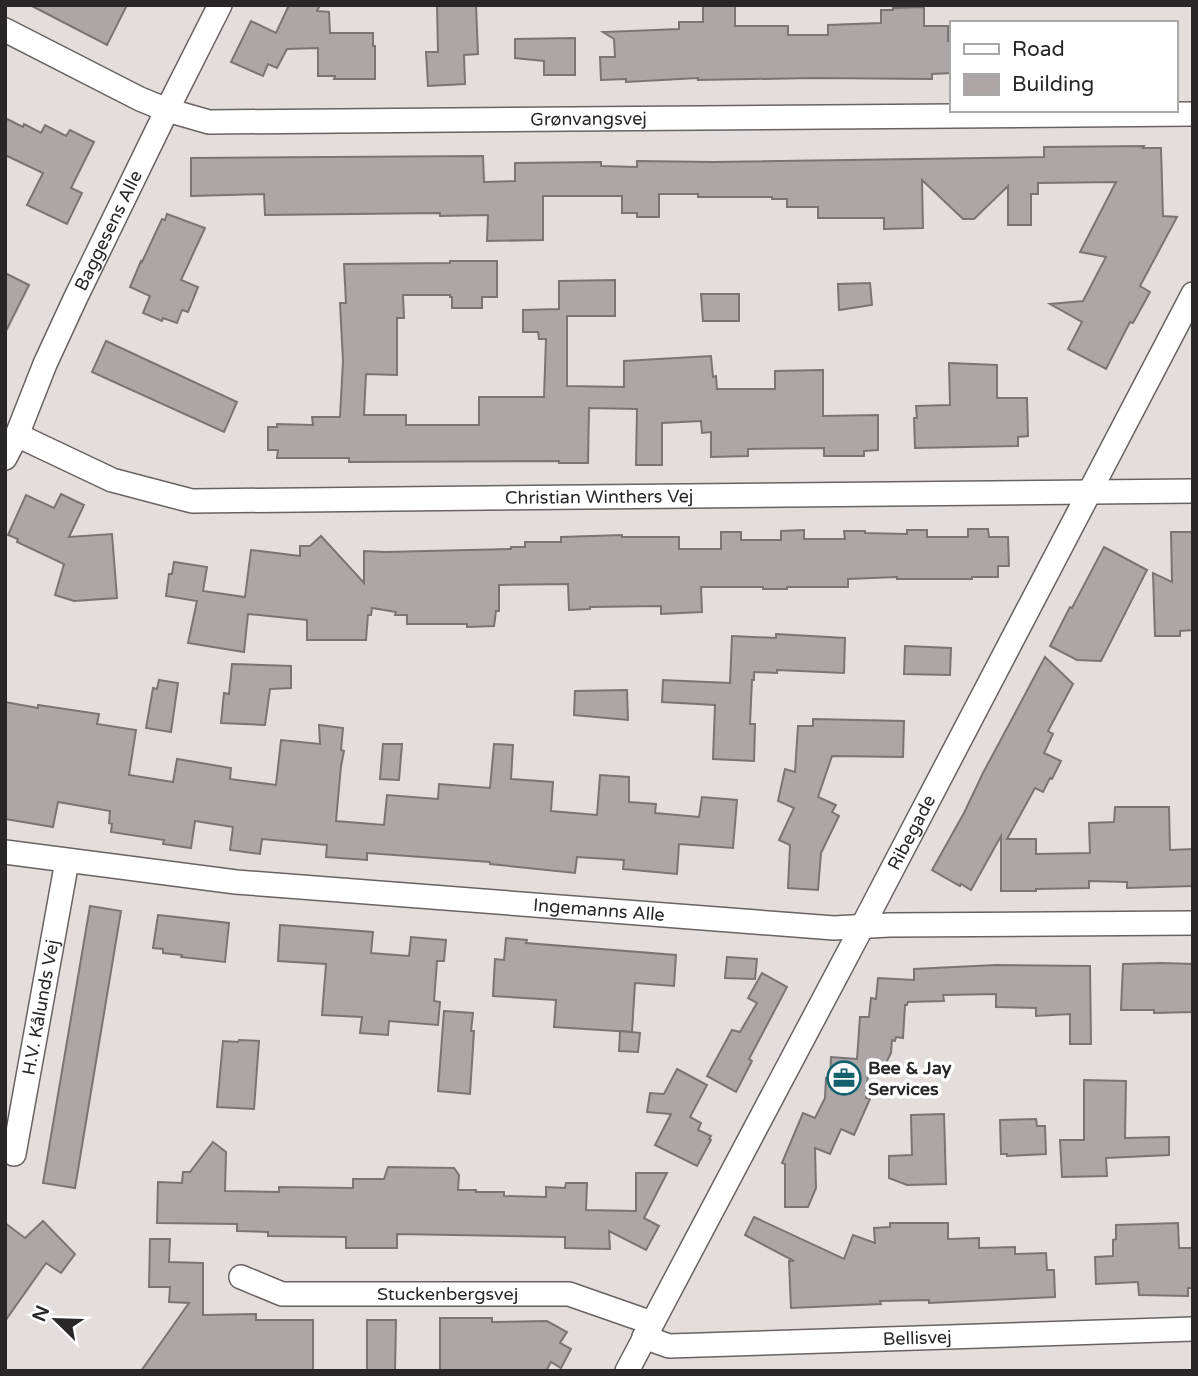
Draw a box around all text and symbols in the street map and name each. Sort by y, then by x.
legend [950,21,1177,112]
text: Road [1012,37,1065,62]
text: Building [1012,72,1094,97]
street label: Grønvangsvej [530,107,647,130]
street label: Baggesens Alle [70,167,147,294]
street label: Christian Winthers Vej [505,485,693,509]
street label: Ribegade [883,791,940,874]
street label: Ingemanns Alle [532,894,666,926]
street label: H.V. Kålunds Vej [17,938,64,1077]
place label: Bee & Jay Services [868,1057,952,1100]
office icon: Bee & Jay Services [825,1059,863,1097]
street label: Stuckenbergsvej [377,1283,518,1305]
north arrow [21,1285,91,1355]
text: N [28,1302,54,1325]
street label: Bellisvej [883,1326,952,1350]

